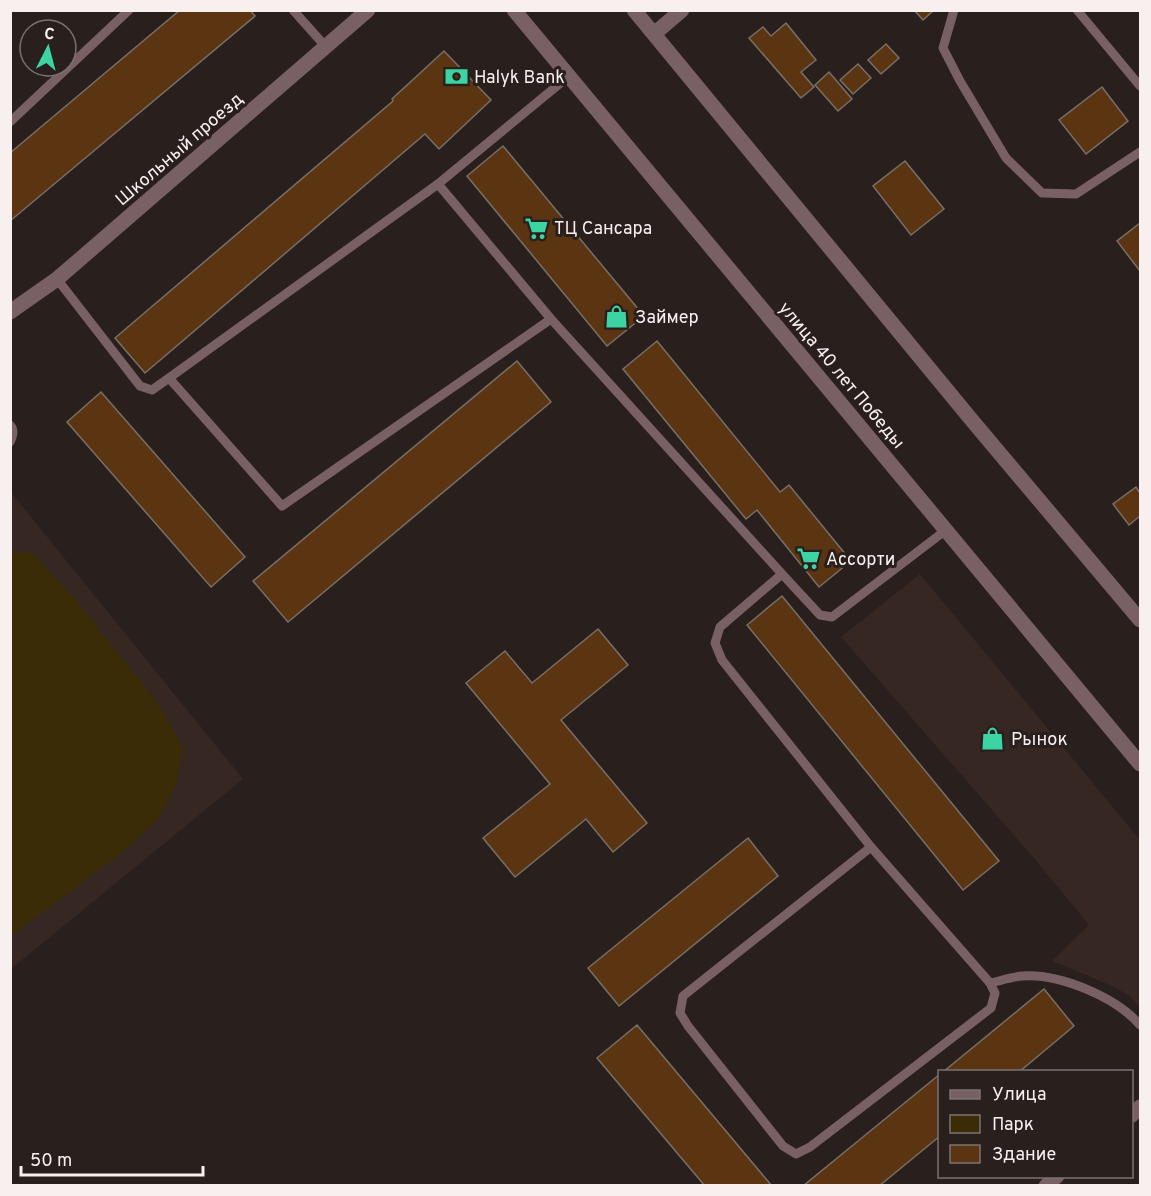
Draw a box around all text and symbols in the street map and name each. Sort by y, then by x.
north arrow [18,18,78,78]
text: С [43,25,55,46]
bank icon: Halyk Bank [443,64,469,90]
place label: Halyk Bank [474,67,565,90]
street label: Школьный проезд [111,88,249,212]
supermarket icon: ТЦ Сансара [523,215,549,241]
place label: ТЦ Сансара [554,218,652,241]
street label: улица 40 лет Победы [773,298,909,454]
shop icon: Займер [604,304,630,330]
place label: Займер [635,307,699,330]
supermarket icon: Ассорти [795,546,821,572]
place label: Ассорти [826,549,895,572]
shop icon: Рынок [980,726,1006,752]
place label: Рынок [1011,729,1068,752]
legend [938,1070,1133,1178]
text: Улица [992,1084,1046,1107]
text: Парк [992,1114,1034,1137]
scale bar [21,1139,202,1177]
text: Здание [992,1144,1056,1167]
text: 50 m [30,1150,72,1173]

